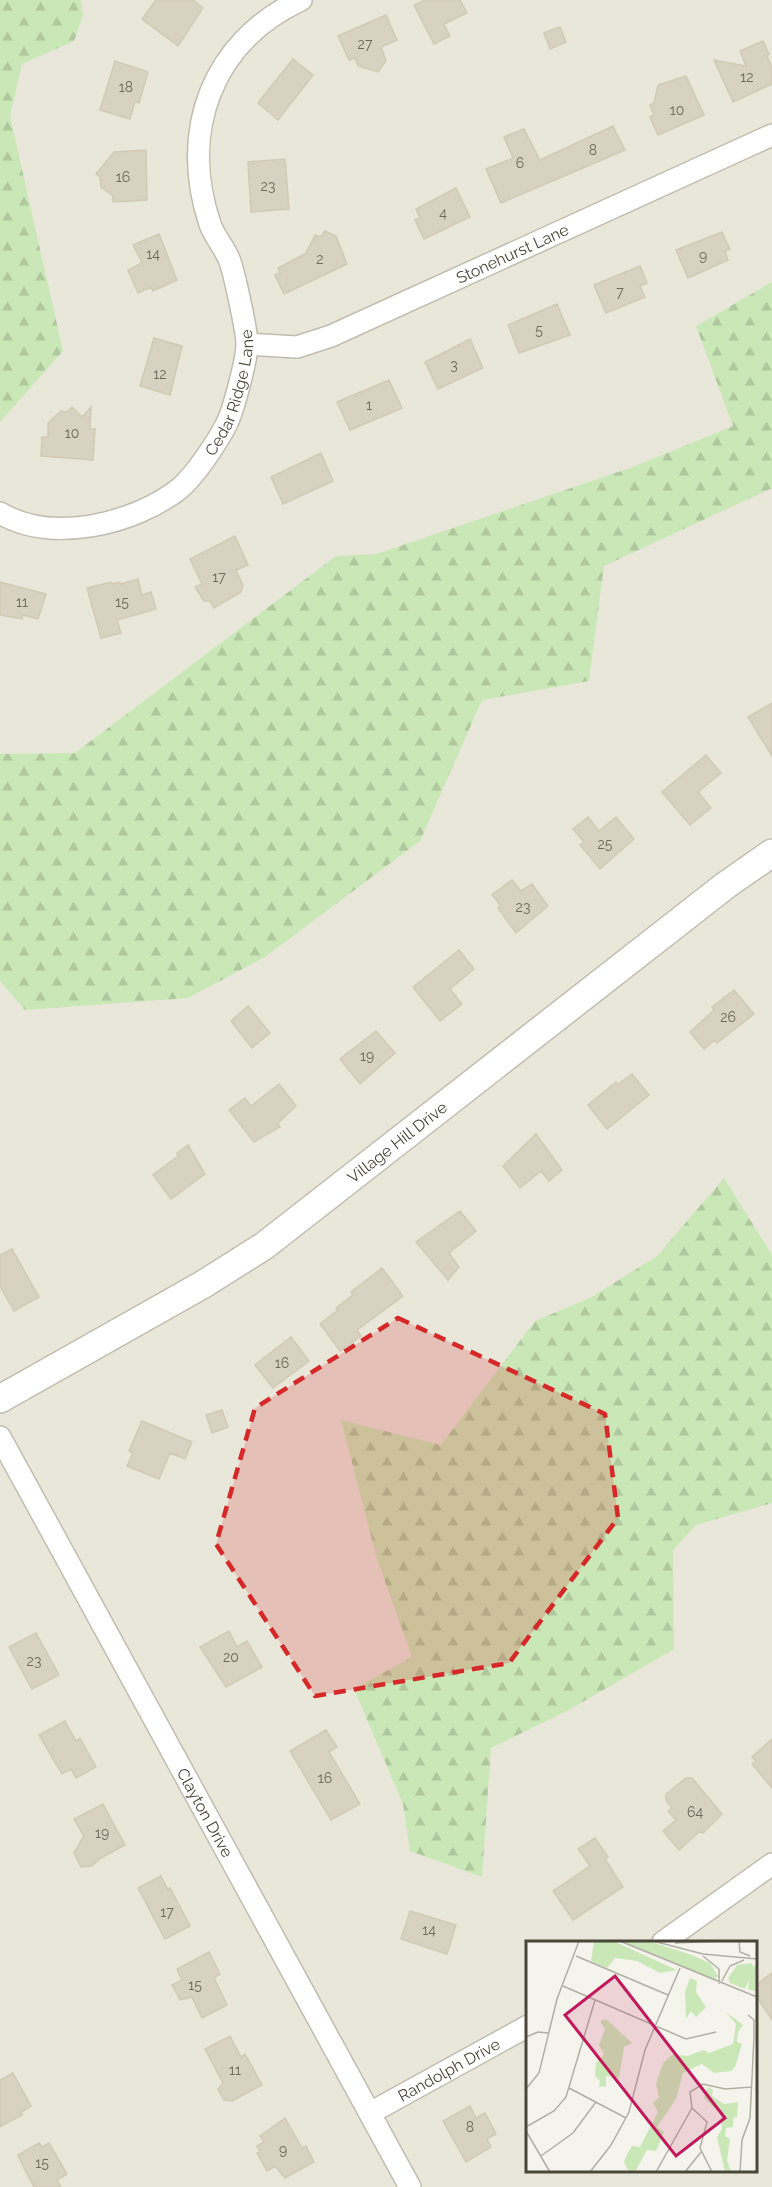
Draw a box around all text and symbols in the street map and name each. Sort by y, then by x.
house number: 27 [358,36,373,52]
house number: 12 [740,69,754,85]
house number: 18 [119,79,133,95]
house number: 10 [670,102,684,118]
house number: 8 [589,142,597,158]
house number: 6 [516,155,524,171]
house number: 16 [116,169,130,185]
house number: 23 [261,178,275,194]
house number: 4 [439,205,447,221]
street label: Stonehurst Lane [453,220,571,287]
house number: 14 [146,246,160,262]
house number: 9 [699,248,707,264]
house number: 2 [316,251,324,267]
house number: 7 [616,284,624,300]
house number: 5 [535,322,543,338]
street label: Cedar Ridge Lane [201,328,257,459]
house number: 3 [450,357,458,373]
house number: 12 [153,366,167,382]
house number: 1 [366,397,372,413]
house number: 10 [65,425,79,441]
house number: 17 [212,569,226,585]
house number: 11 [16,594,28,610]
house number: 15 [115,594,129,610]
house number: 25 [598,836,613,852]
house number: 23 [516,899,530,915]
house number: 26 [720,1009,736,1025]
house number: 19 [360,1048,374,1064]
street label: Village Hill Drive [343,1097,451,1187]
house number: 16 [275,1355,289,1371]
house number: 20 [223,1649,239,1665]
house number: 23 [27,1653,41,1669]
street label: Clayton Drive [173,1765,237,1861]
house number: 16 [318,1770,332,1786]
house number: 64 [687,1804,703,1820]
house number: 19 [95,1825,109,1841]
house number: 17 [160,1904,174,1920]
house number: 14 [422,1922,436,1938]
inset map [526,1941,757,2172]
house number: 15 [188,1977,202,1993]
street label: Randolph Drive [394,2034,503,2105]
house number: 11 [229,2062,241,2078]
house number: 8 [466,2119,474,2135]
house number: 9 [279,2142,287,2158]
house number: 15 [35,2155,49,2171]

